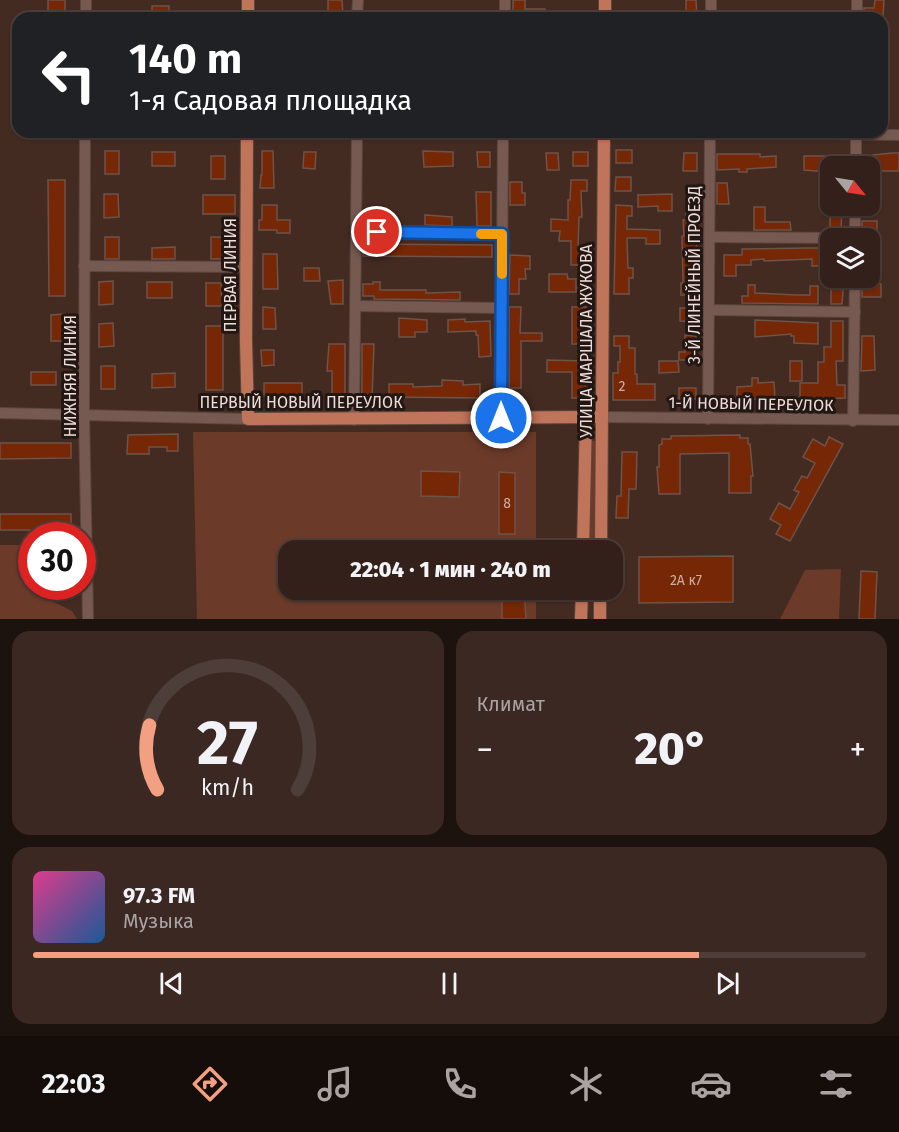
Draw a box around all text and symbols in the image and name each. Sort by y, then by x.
text: 140 m [129,34,242,84]
icon: left [30,36,108,114]
text: 1-я Садовая площадка [129,85,412,117]
north arrow [820,156,880,216]
map controls [820,156,880,288]
street label: 3-Й ЛИНЕЙНЫЙ ПРОЕЗД [685,186,704,364]
pin [351,206,402,257]
icon: arrive [360,215,393,248]
street label: ПЕРВАЯ ЛИНИЯ [221,218,240,332]
button: layers [820,228,880,288]
street label: УЛИЦА МАРШАЛА ЖУКОВА [577,243,596,438]
street label: НИЖНЯЯ ЛИНИЯ [61,315,80,437]
house number: 2 [619,378,626,395]
position arrow [469,386,533,450]
street label: ПЕРВЫЙ НОВЫЙ ПЕРЕУЛОК [199,393,403,412]
street label: 1-Й НОВЫЙ ПЕРЕУЛОК [668,393,834,415]
house number: 8 [503,495,511,512]
speed limit sign: 30 [18,522,96,600]
text: 22:04 · 1 мин · 240 m [350,556,551,583]
house number: 2А к7 [670,572,702,589]
text: Климат [477,692,545,716]
text: 27 [197,706,258,781]
text: 20° [634,722,708,776]
text: − [477,730,493,770]
text: + [850,730,866,770]
text: km/h [201,775,254,801]
text: 97.3 FM [123,882,195,909]
text: Музыка [123,909,194,933]
icon: previous [155,967,188,1000]
icon: pause [433,967,466,1000]
icon: next [711,967,744,1000]
icon: directions [189,1063,231,1105]
icon: music [314,1063,356,1105]
icon: phone [439,1063,481,1105]
icon: climate [565,1063,607,1105]
icon: car [690,1063,732,1105]
icon: filters [815,1063,857,1105]
text: 22:03 [42,1068,106,1100]

